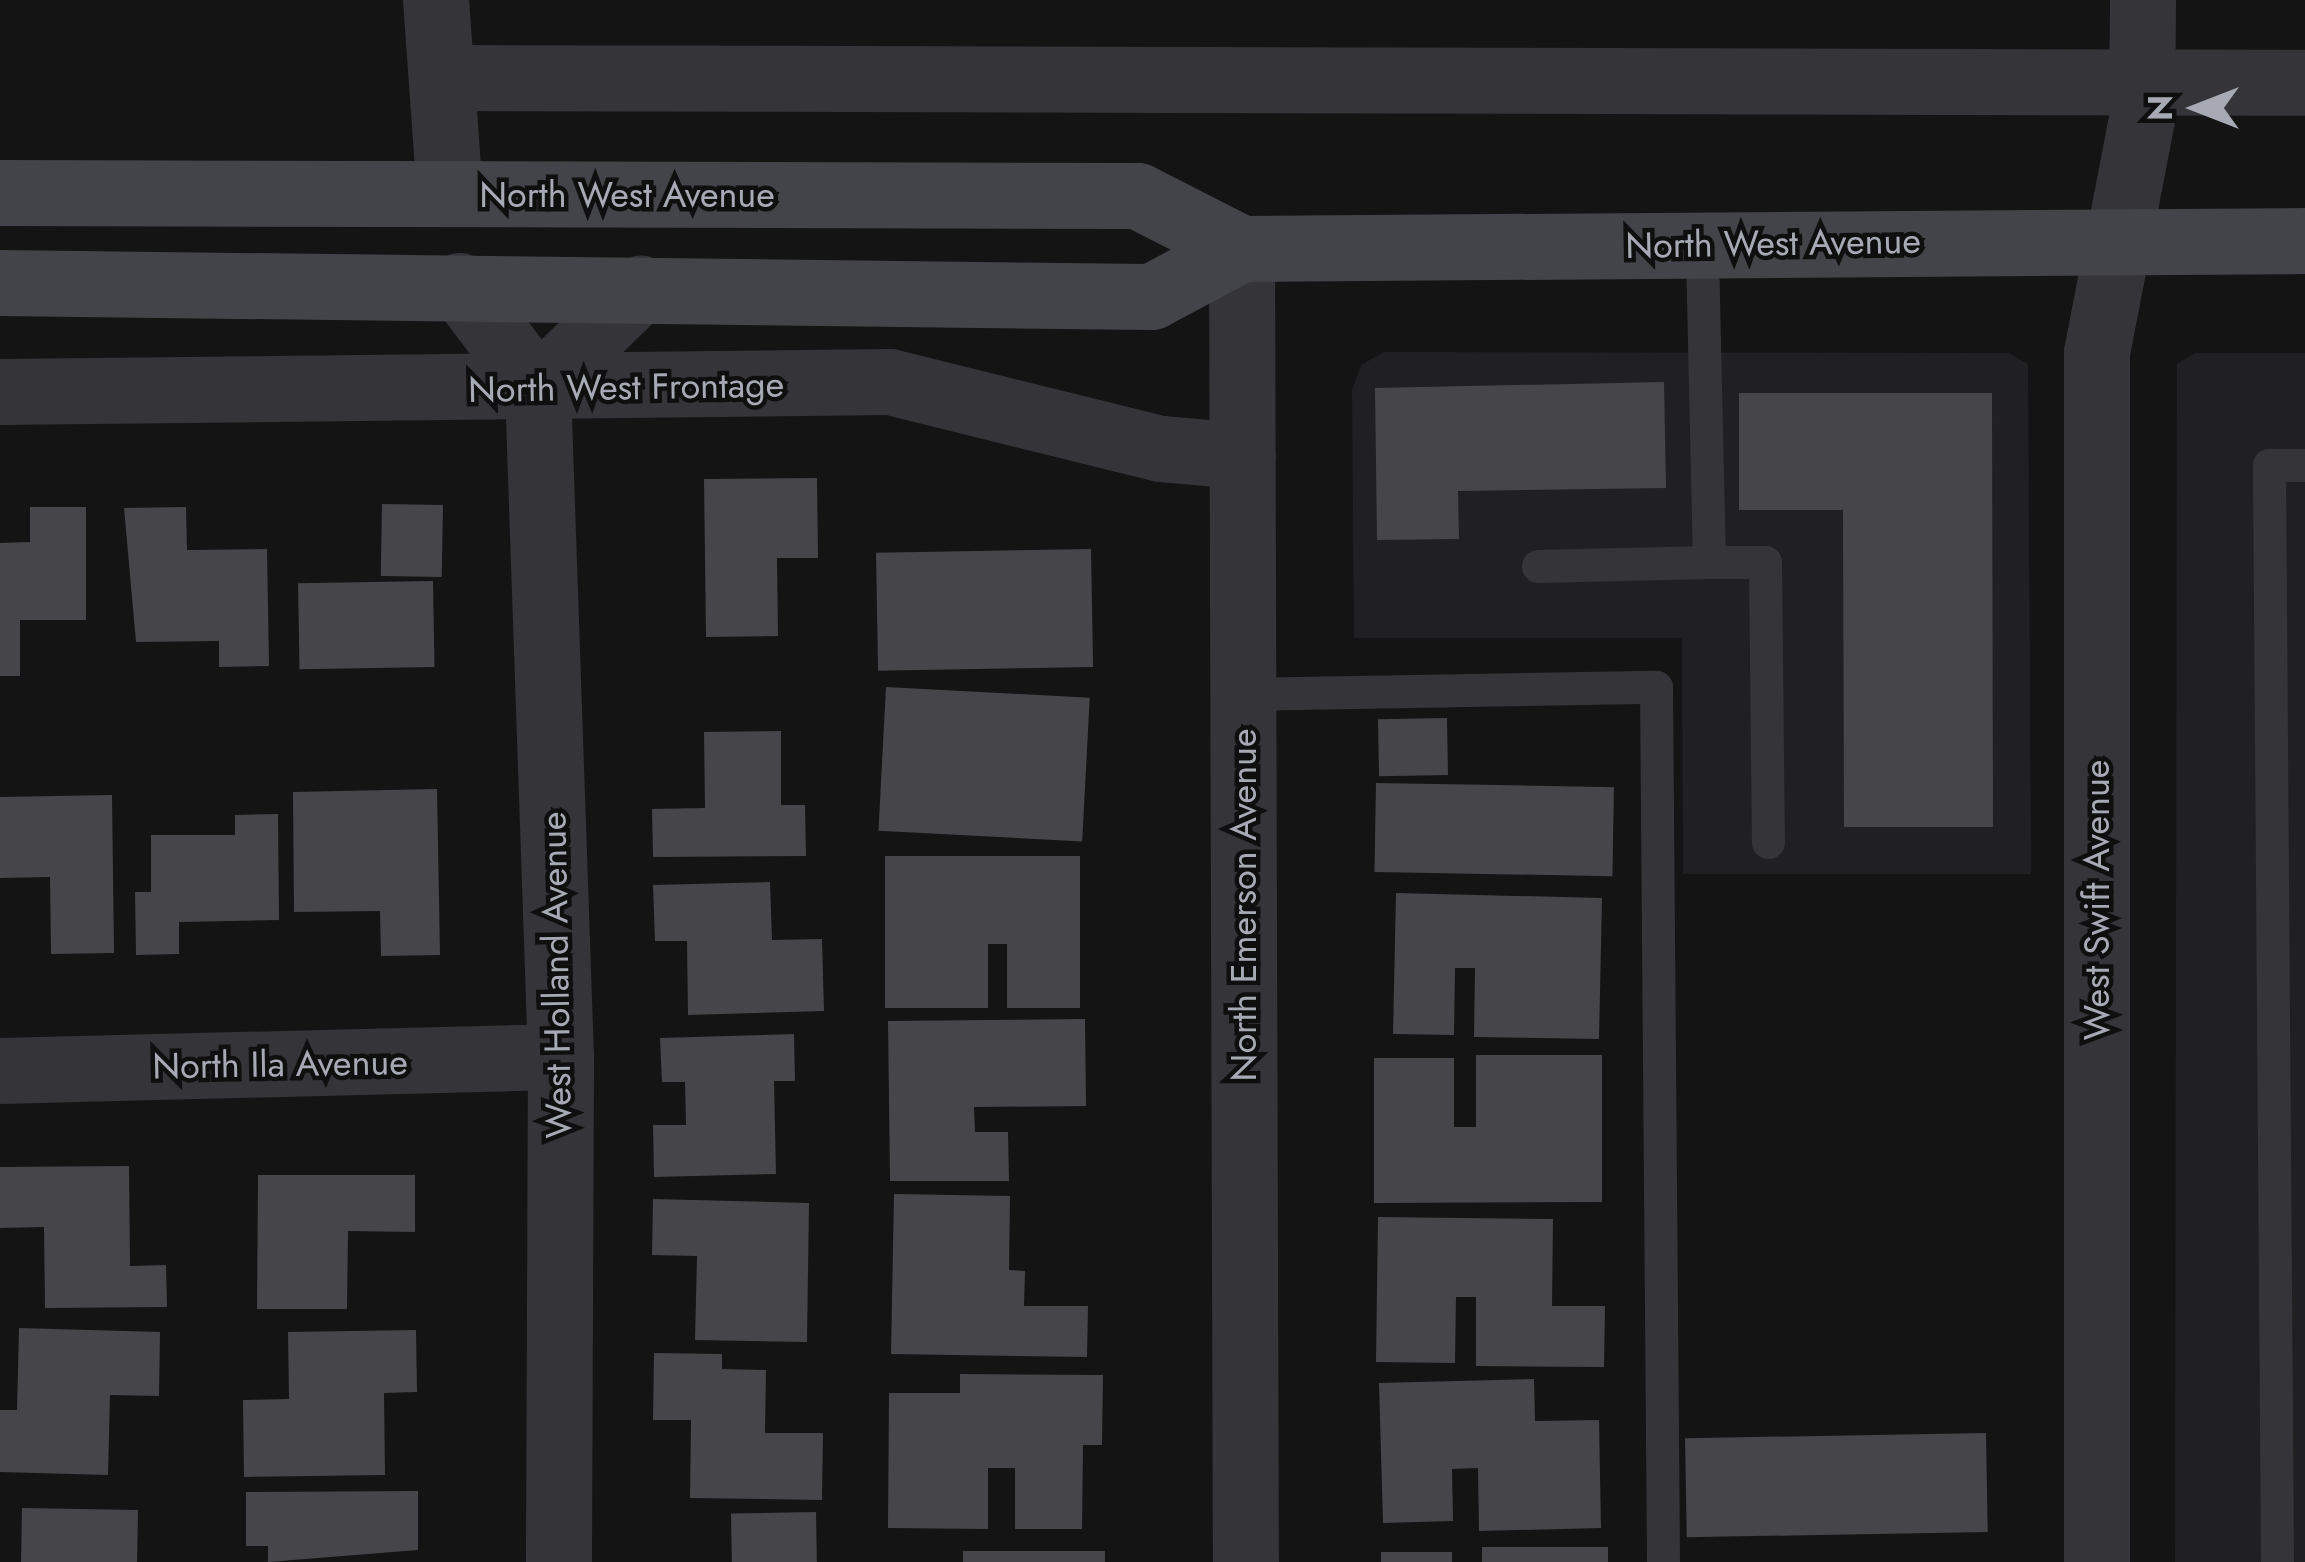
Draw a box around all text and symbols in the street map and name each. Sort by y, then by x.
north arrow [2137,48,2257,168]
text: N [2137,95,2184,121]
street label: North West Avenue [479,173,775,217]
street label: North West Avenue [1625,219,1921,267]
street label: North West Frontage [468,363,784,411]
street label: North Emerson Avenue [1222,728,1266,1082]
street label: West Swift Avenue [2075,760,2119,1040]
street label: West Holland Avenue [532,811,580,1139]
street label: North Ila Avenue [152,1040,408,1088]

